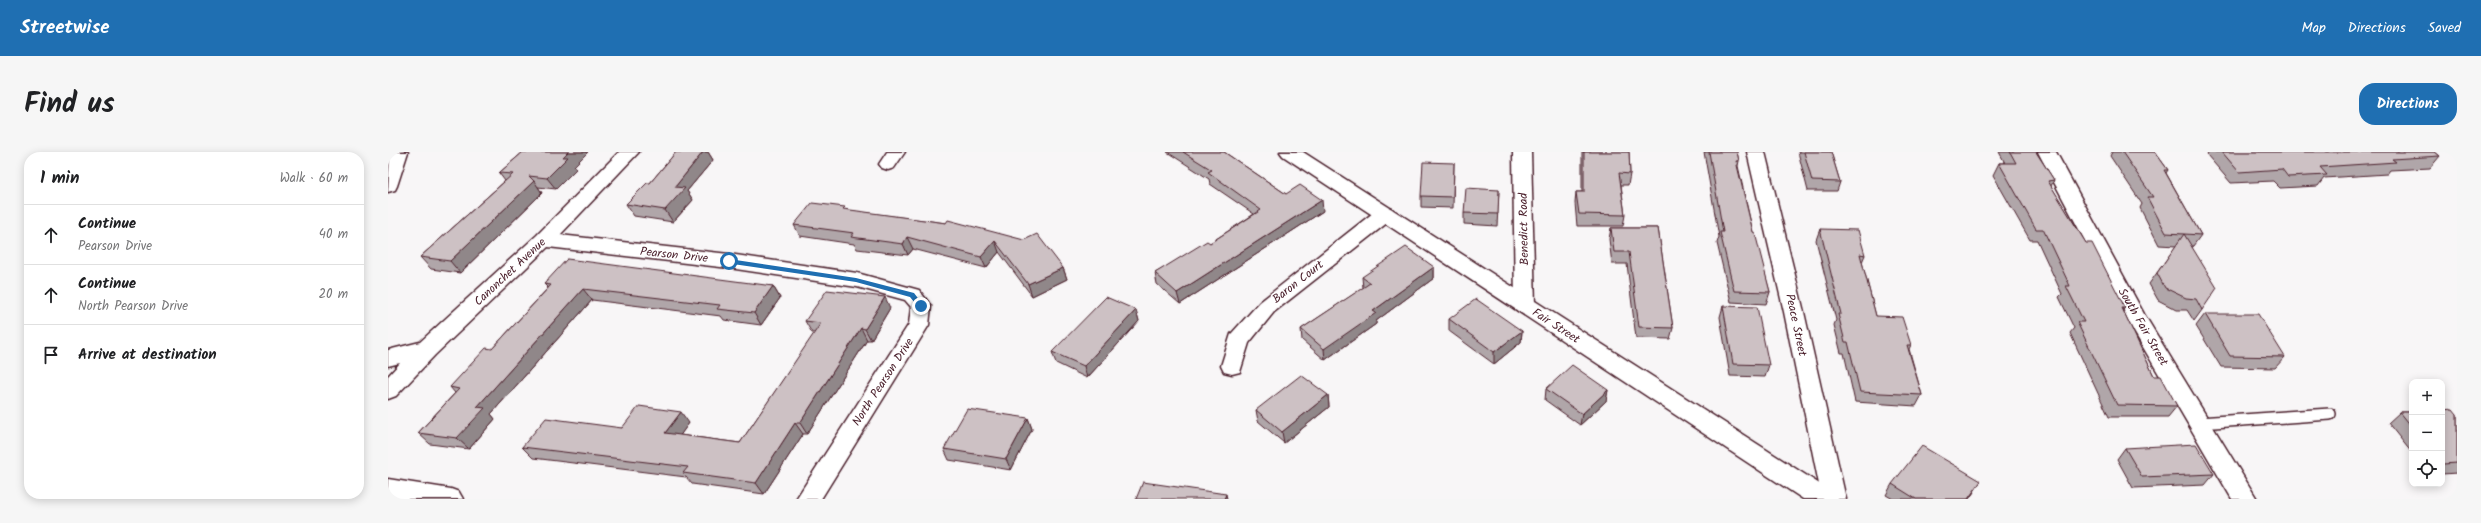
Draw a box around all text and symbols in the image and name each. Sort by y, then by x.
text: Streetwise [20,13,110,43]
text: Map [2301,17,2326,39]
text: Directions [2348,17,2406,39]
text: Saved [2428,17,2461,39]
text: Find us [24,82,115,127]
button: Directions [2359,83,2457,125]
text: 1 min [40,165,79,192]
text: Walk · 60 m [280,168,348,189]
street label: Benedict Road [1514,192,1534,265]
text: Continue [78,212,136,236]
icon: ahead [40,224,62,246]
text: 40 m [319,224,348,245]
street label: Canonchet Avenue [470,233,551,311]
text: Pearson Drive [78,236,152,257]
street label: Pearson Drive [639,242,710,268]
route start [720,252,738,270]
street label: Baron Court [1268,256,1328,308]
text: Continue [78,272,136,296]
icon: ahead [40,284,62,306]
text: 20 m [318,284,348,305]
street label: South Fair Street [2113,284,2173,370]
street label: Peace Street [1780,292,1812,358]
text: North Pearson Drive [78,296,188,317]
route end [912,297,930,315]
street label: Fair Street [1528,303,1584,349]
street label: North Pearson Drive [847,334,919,430]
text: Arrive at destination [78,343,217,367]
icon: arrive [40,344,62,366]
map controls [2409,379,2445,487]
button: + [2409,379,2445,415]
button: − [2409,415,2445,451]
button: locate [2409,451,2445,487]

